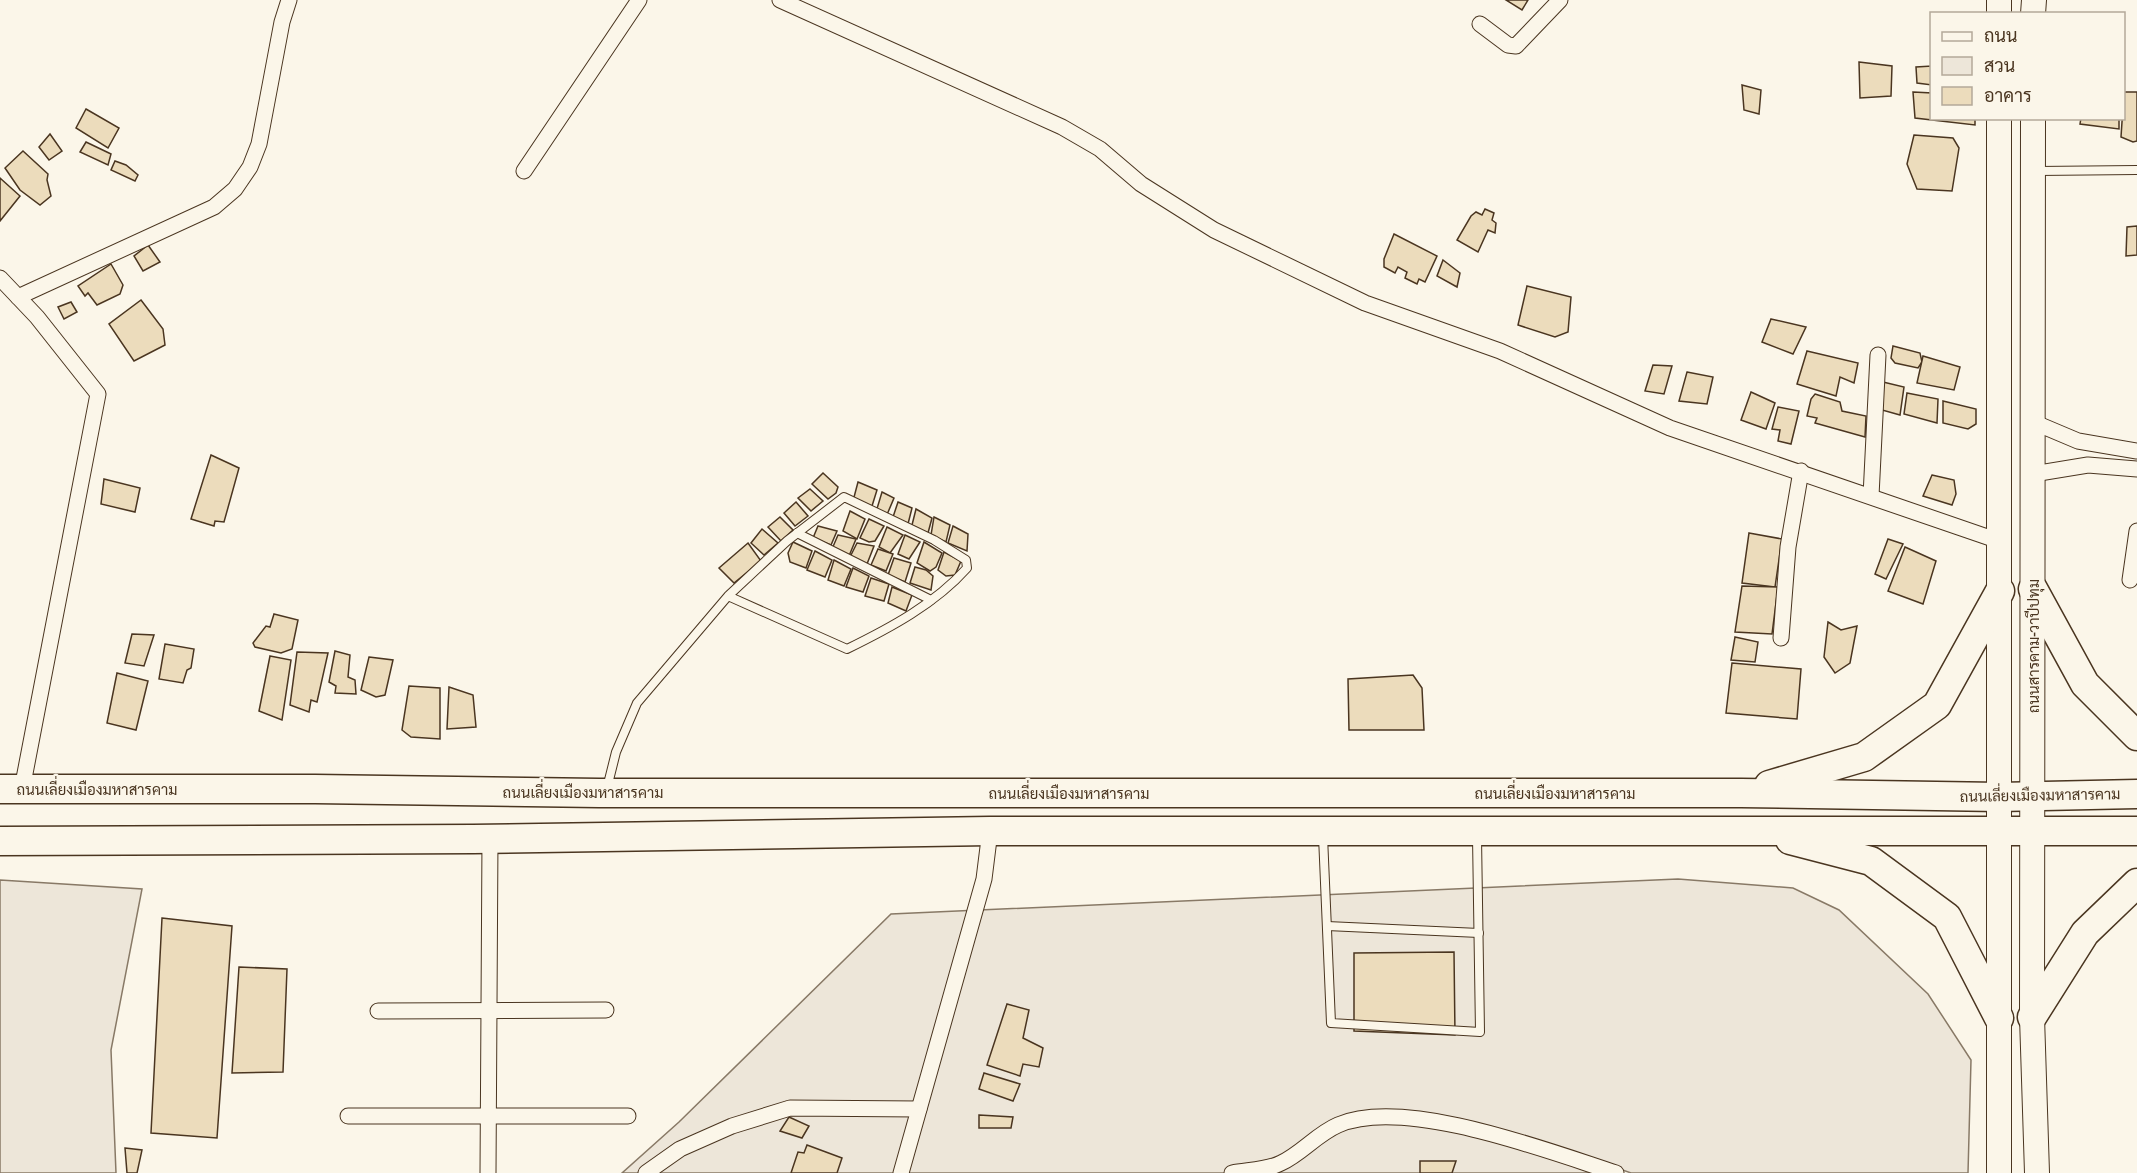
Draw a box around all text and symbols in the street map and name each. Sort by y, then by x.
legend [1930,12,2125,120]
text: ถนน [1984,23,2017,48]
text: สวน [1984,53,2015,78]
text: อาคาร [1984,83,2032,108]
street label: ถนนสารคาม-วาปีปทุม [2023,579,2045,713]
street label: ถนนเลี่ยงเมืองมหาสารคาม [17,775,177,800]
street label: ถนนเลี่ยงเมืองมหาสารคาม [503,778,663,803]
street label: ถนนเลี่ยงเมืองมหาสารคาม [989,779,1149,804]
street label: ถนนเลี่ยงเมืองมหาสารคาม [1475,779,1635,804]
street label: ถนนเลี่ยงเมืองมหาสารคาม [1959,779,2121,807]

